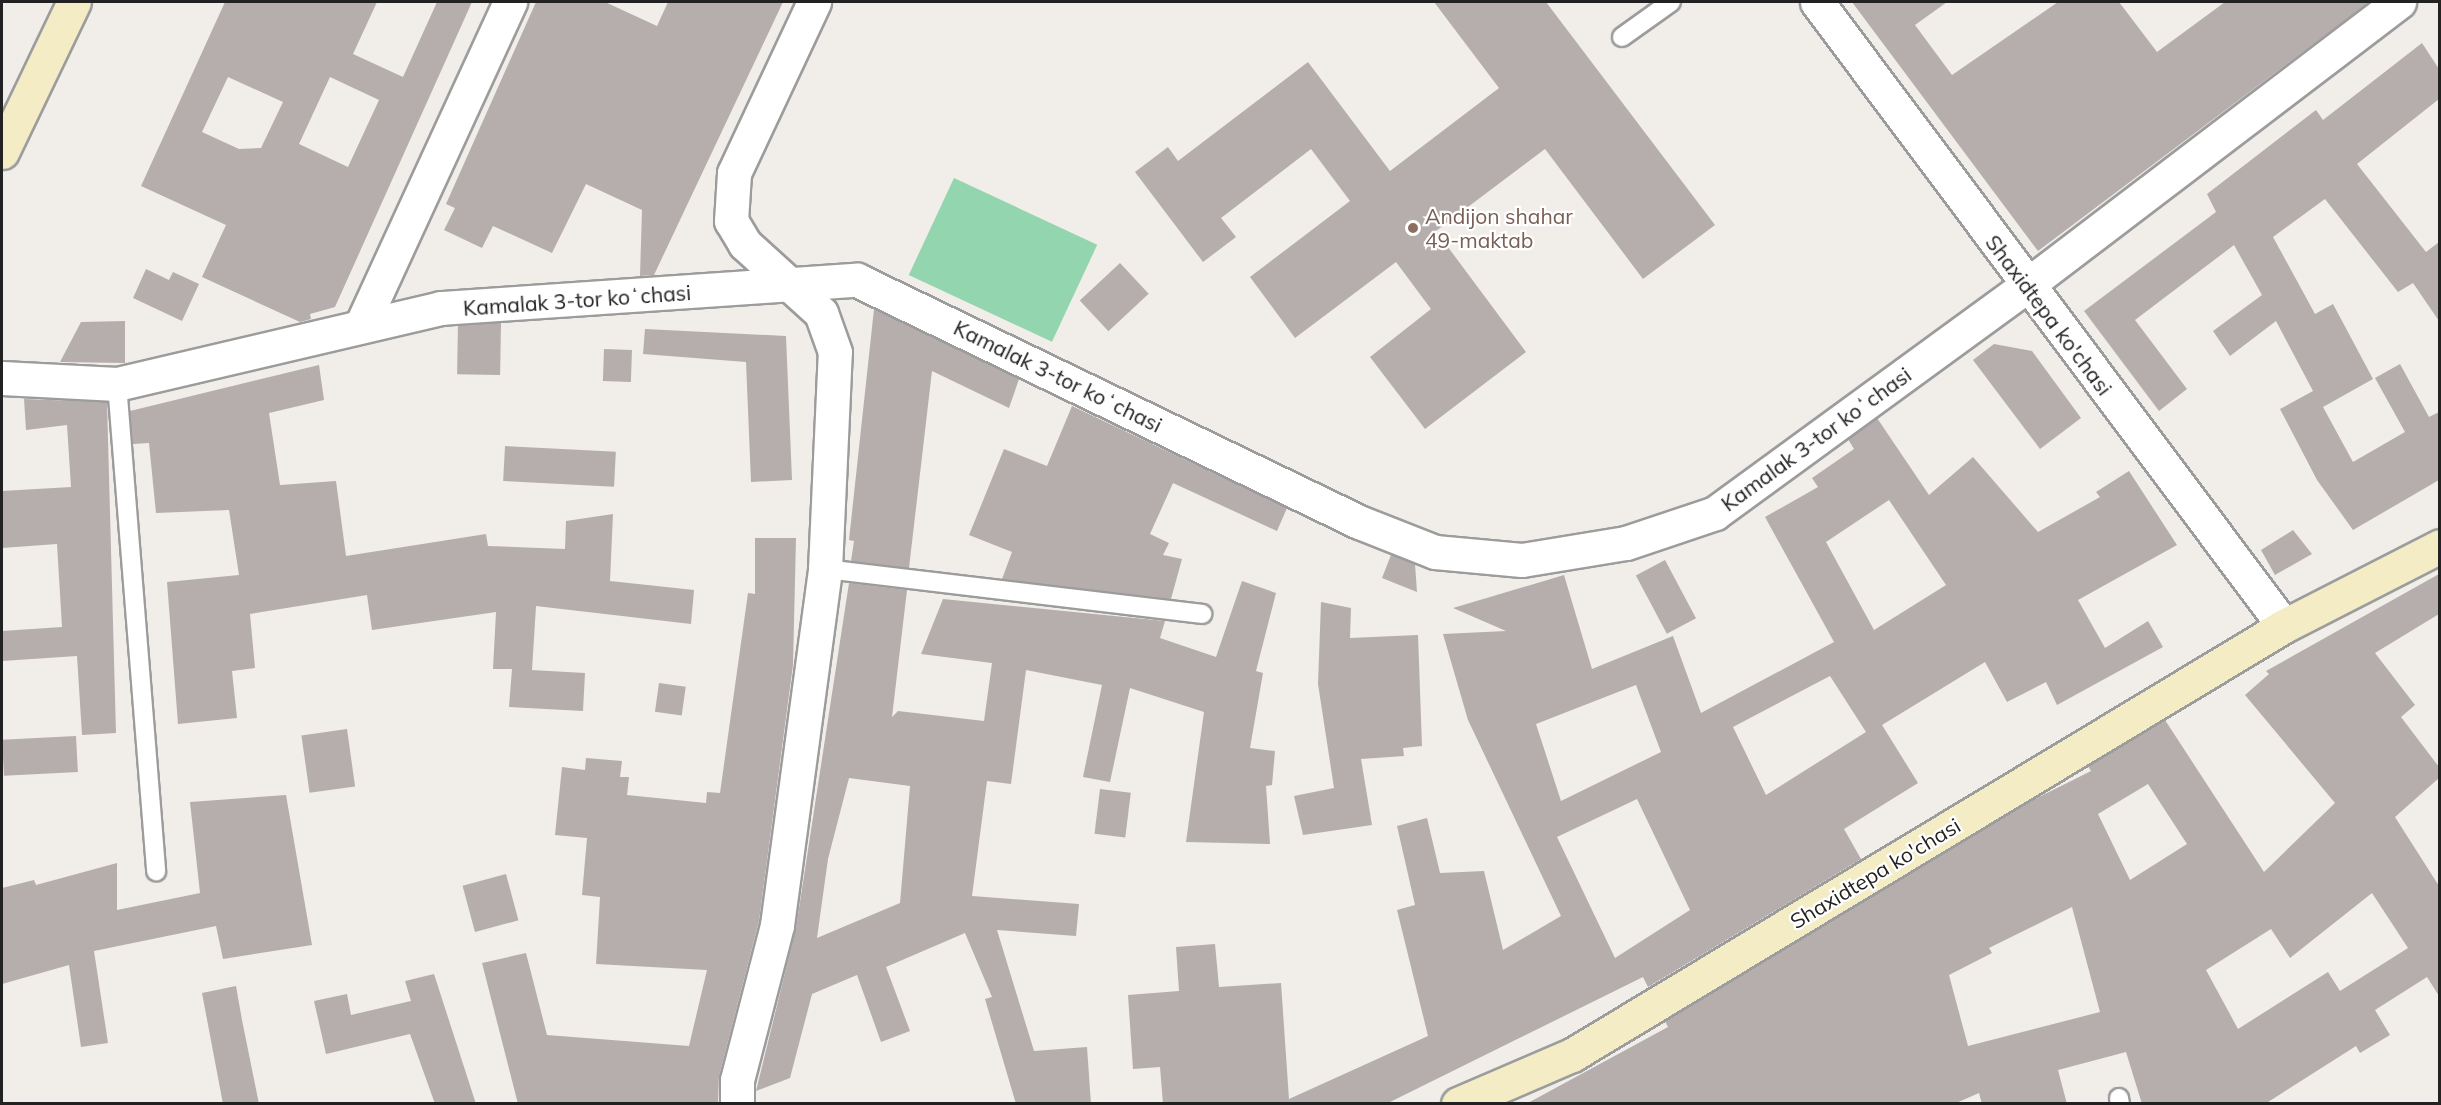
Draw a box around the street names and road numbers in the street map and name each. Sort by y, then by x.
street label: Shaxidtepa ko'chasi [1981,230,2117,400]
street label: Kamalak 3-tor koʻchasi [462,279,692,321]
street label: Kamalak 3-tor koʻchasi [950,315,1166,437]
street label: Kamalak 3-tor koʻchasi [1716,362,1916,516]
street label: Shaxidtepa ko'chasi [1785,812,1965,934]

